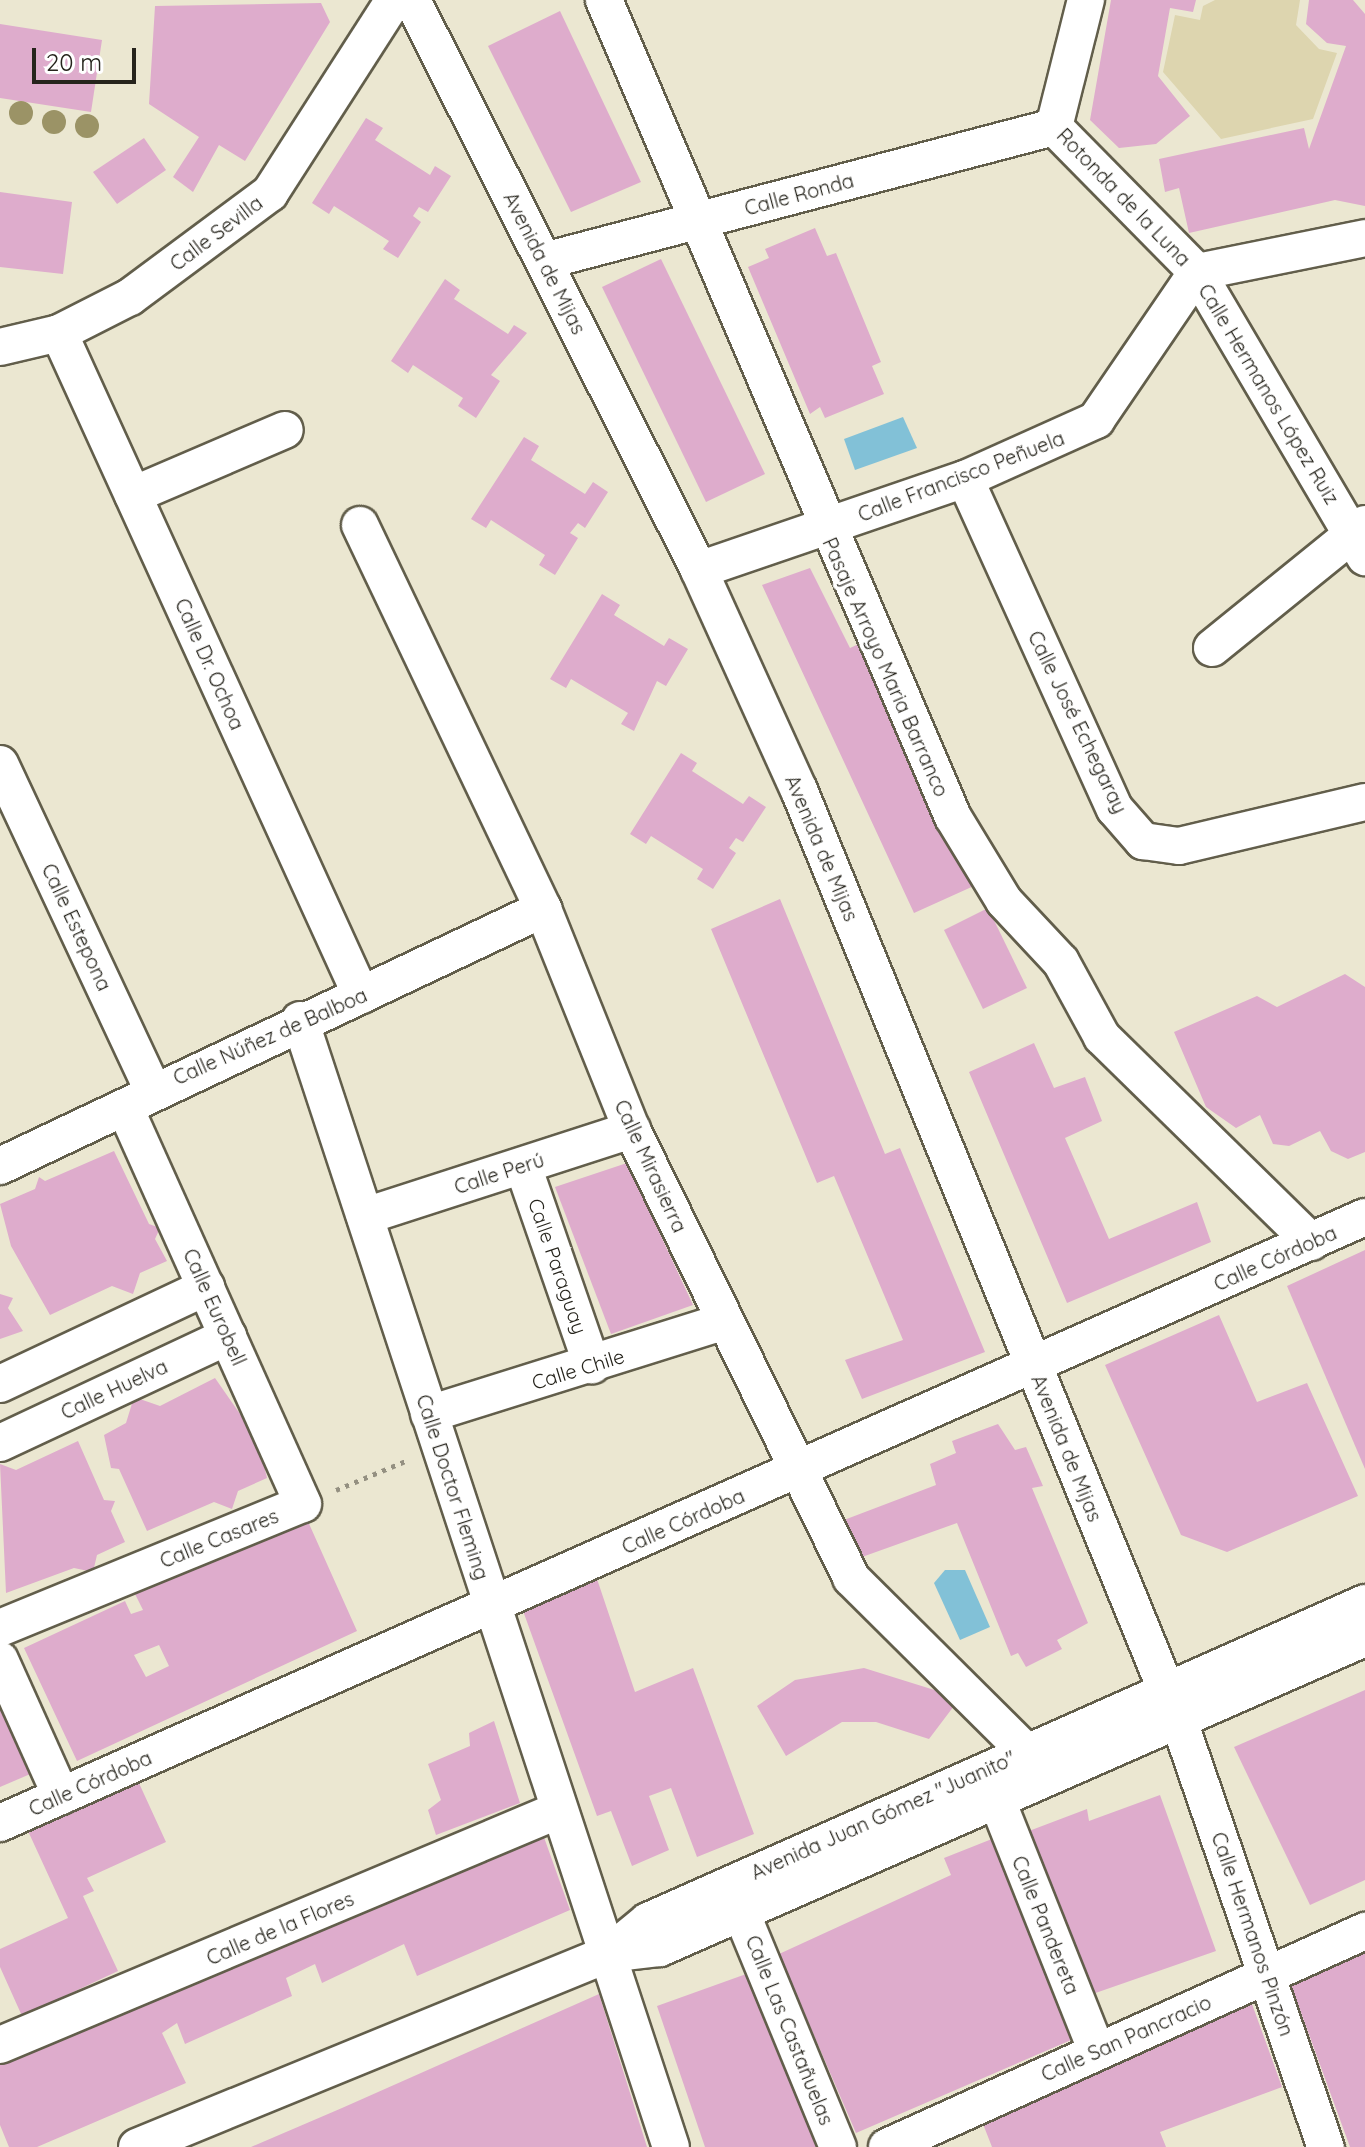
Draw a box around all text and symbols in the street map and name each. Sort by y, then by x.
scale bar [36,32,140,82]
text: 20 m [46,47,102,77]
street label: Rotonda de la Luna [1052,123,1196,271]
street label: Calle Ronda [742,168,856,220]
street label: Avenida de Mijas [499,188,591,338]
street label: Calle Sevilla [165,190,267,276]
street label: Calle Hermanos López Ruiz [1194,279,1344,509]
street label: Calle Francisco Peñuela [854,426,1068,526]
street label: Pasaje Arroyo Maria Barranco [818,534,954,800]
street label: Calle Dr. Ochoa [170,595,250,733]
street label: Calle José Echegaray [1023,627,1133,817]
street label: Avenida de Mijas [780,771,864,925]
street label: Calle Estepona [37,860,117,994]
street label: Calle Núñez de Balboa [169,982,371,1090]
street label: Calle Mirasierra [610,1096,692,1236]
street label: Calle Perú [451,1147,547,1199]
street label: Calle Paraguay [524,1195,592,1337]
street label: Calle Córdoba [1210,1220,1340,1296]
street label: Calle Eurobell [179,1245,251,1369]
street label: Calle Chile [529,1344,627,1394]
street label: Calle Huelva [57,1354,171,1424]
street label: Avenida de Mijas [1027,1371,1107,1525]
street label: Calle Doctor Fleming [412,1391,494,1583]
street label: Calle Córdoba [618,1483,748,1559]
street label: Calle Casares [156,1503,282,1573]
street label: Calle Córdoba [25,1745,155,1821]
street label: Avenida Juan Gómez "Juanito" [747,1746,1019,1884]
street label: Calle Hermanos Pinzón [1207,1829,1299,2039]
street label: Calle Pandereta [1007,1852,1085,1998]
street label: Calle de la Flores [203,1886,357,1970]
street label: Calle Las Castañuelas [741,1932,839,2128]
street label: Calle San Pancracio [1037,1990,1215,2086]

